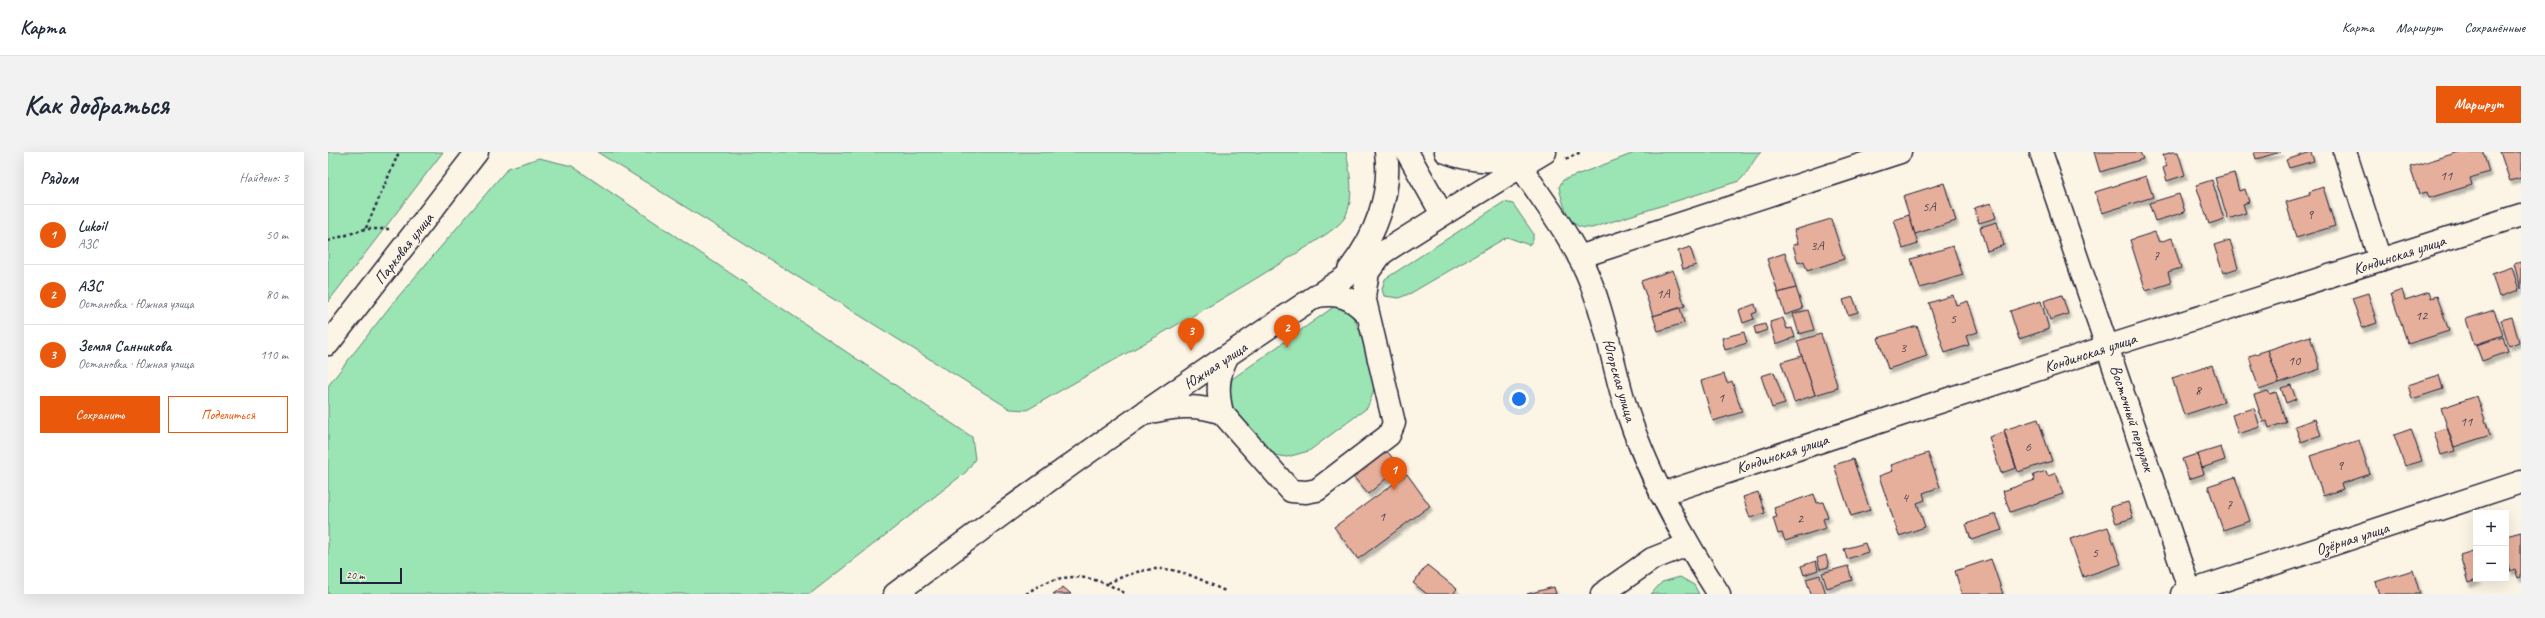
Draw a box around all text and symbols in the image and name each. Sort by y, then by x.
text: Карта [20,16,65,40]
text: Карта [2342,19,2374,36]
text: Маршрут [2396,19,2442,36]
text: Сохранённые [2464,19,2525,36]
button: Маршрут [2436,86,2521,123]
text: Как добраться [24,87,169,122]
house number: 11 [2440,167,2453,184]
text: Рядом [40,168,78,189]
text: Найдено: 3 [240,170,288,186]
house number: 5А [1922,198,1937,215]
house number: 9 [2307,206,2315,223]
street label: Парковая улица [370,208,439,288]
text: Lukoil [78,217,106,236]
text: 1 [50,227,56,243]
text: 50 m [266,227,288,243]
street label: Кондинская улица [2351,230,2449,279]
text: АЗС [78,236,98,252]
house number: 3А [1810,237,1825,254]
house number: 7 [2153,247,2160,264]
text: АЗС [78,277,102,296]
house number: 1А [1656,285,1671,302]
text: 2 [50,287,56,303]
text: 80 m [266,287,288,303]
text: Остановка · Южная улица [78,296,194,312]
house number: 12 [2415,307,2429,324]
house number: 5 [1950,310,1957,327]
pin: 2 [1274,315,1300,348]
pin: 3 [1178,318,1204,351]
street label: Кондинская улица [2042,328,2140,377]
text: Земля Санникова [78,337,171,356]
street label: Южная улица [1180,337,1252,394]
street label: Югорская улица [1598,337,1641,425]
house number: 3 [1900,339,1908,356]
text: 3 [50,347,56,363]
text: 110 m [260,347,288,363]
house number: 10 [2288,352,2302,369]
text: Остановка · Южная улица [78,356,194,372]
street label: Восточный переулок [2105,363,2159,476]
house number: 8 [2195,382,2203,399]
your location [1509,389,1529,409]
house number: 1 [1718,389,1725,406]
button: Сохранить [40,396,160,433]
button: Поделиться [168,396,288,433]
house number: 11 [2460,413,2473,430]
street label: Кондинская улица [1734,429,1832,478]
house number: 6 [2025,438,2032,455]
pin: 1 [1381,457,1407,490]
house number: 9 [2337,457,2345,474]
house number: 4 [1902,489,1910,506]
house number: 7 [2226,496,2233,513]
house number: 1 [1379,508,1386,525]
house number: 2 [1797,510,1805,527]
map controls [2473,510,2509,582]
button: + [2473,510,2509,546]
street label: Озёрная улица [2313,517,2393,560]
house number: 5 [2092,544,2099,561]
button: − [2473,546,2509,582]
scale bar [340,566,402,585]
text: 20 m [346,568,365,582]

